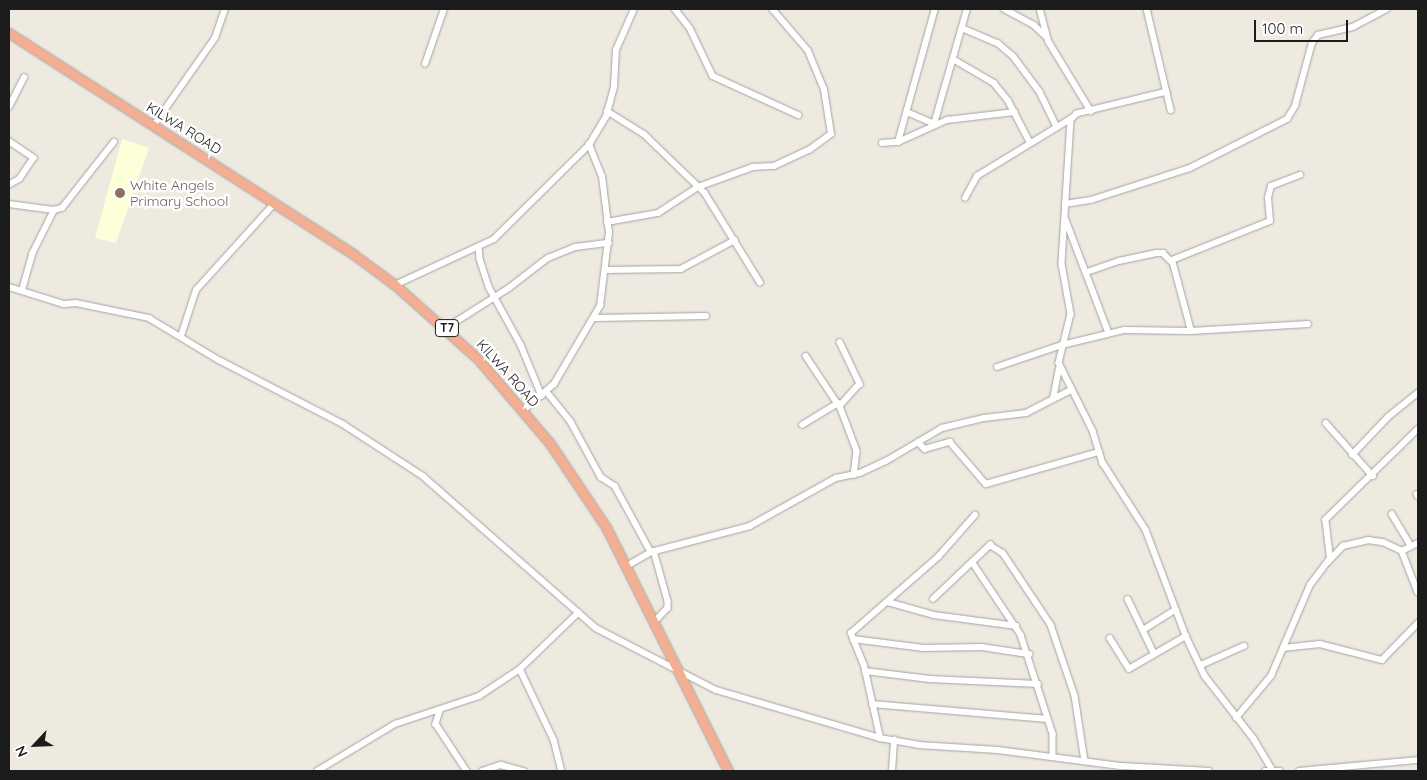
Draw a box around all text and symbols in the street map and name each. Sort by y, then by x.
scale bar [1257,10,1351,42]
text: 100 m [1262,19,1303,38]
street label: KILWA ROAD [143,98,225,158]
place label: White Angels Primary School [130,177,228,210]
marker: White Angels Primary School [114,187,126,199]
road number: T7 [434,318,460,338]
street label: KILWA ROAD [473,336,543,410]
north arrow [10,720,60,770]
text: N [11,743,32,760]

